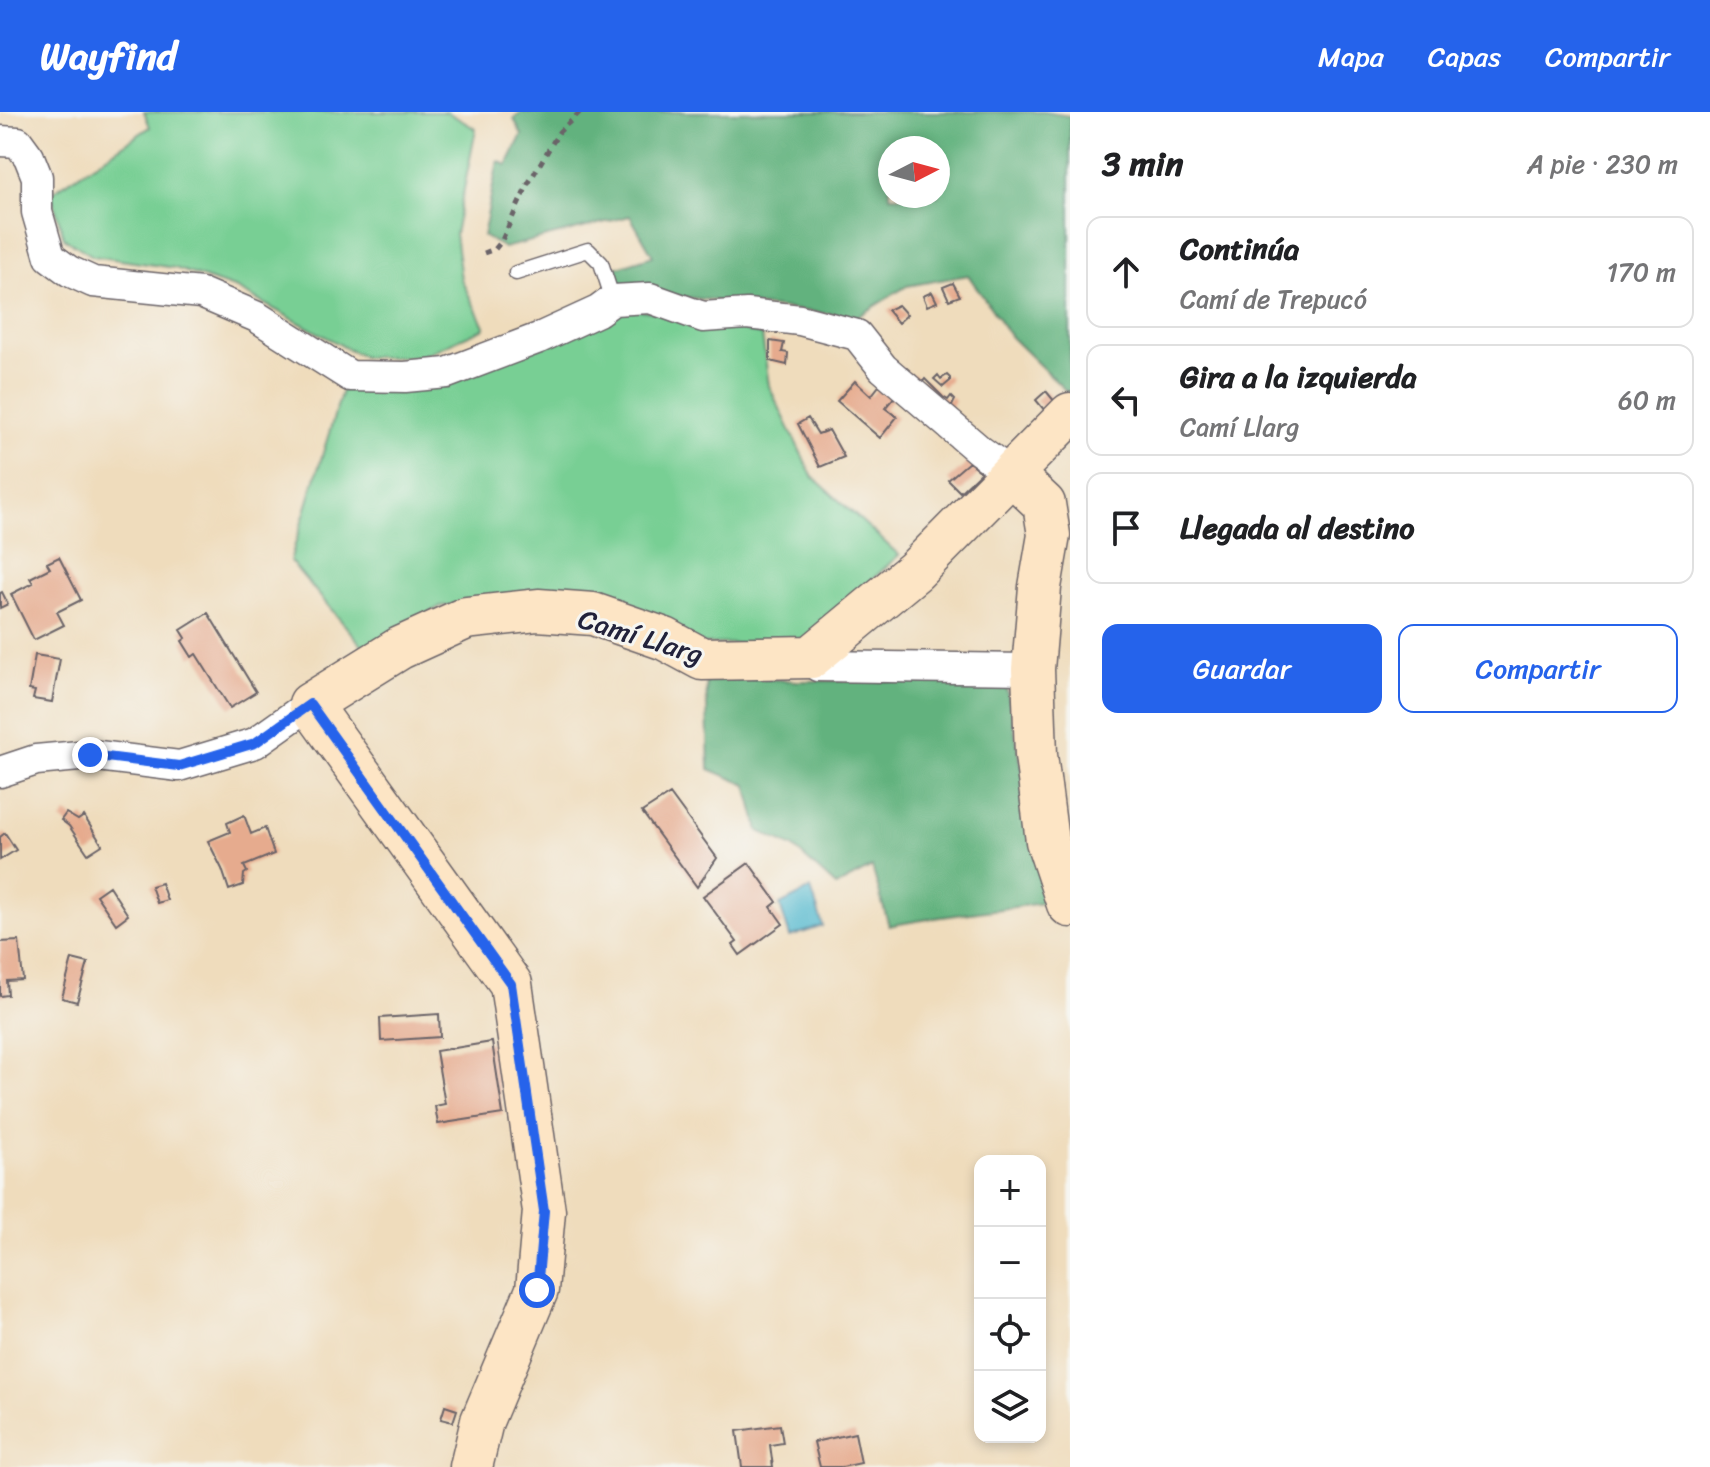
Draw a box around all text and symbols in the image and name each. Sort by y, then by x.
text: Wayfind [40,23,177,90]
text: Mapa [1318,32,1384,81]
text: Capas [1428,32,1501,81]
text: Compartir [1545,32,1670,81]
text: 3 min [1102,134,1183,194]
north arrow [878,136,950,208]
text: A pie · 230 m [1527,141,1678,187]
text: Continúa [1180,222,1299,276]
text: 170 m [1607,249,1676,295]
icon: ahead [1104,250,1148,294]
text: Camí de Trepucó [1180,276,1367,322]
text: Gira a la izquierda [1180,350,1417,404]
text: 60 m [1618,377,1676,423]
icon: left [1104,378,1148,422]
text: Camí Llarg [1180,404,1299,450]
text: Llegada al destino [1180,501,1414,555]
icon: arrive [1104,506,1148,550]
street label: Camí Llarg [572,594,710,679]
button: Guardar [1102,624,1382,713]
button: Compartir [1398,624,1678,713]
route end [72,737,108,773]
map controls [974,1155,1046,1443]
button: + [974,1155,1046,1227]
button: − [974,1227,1046,1299]
route start [519,1272,555,1308]
button: locate [974,1299,1046,1371]
button: layers [974,1371,1046,1443]

